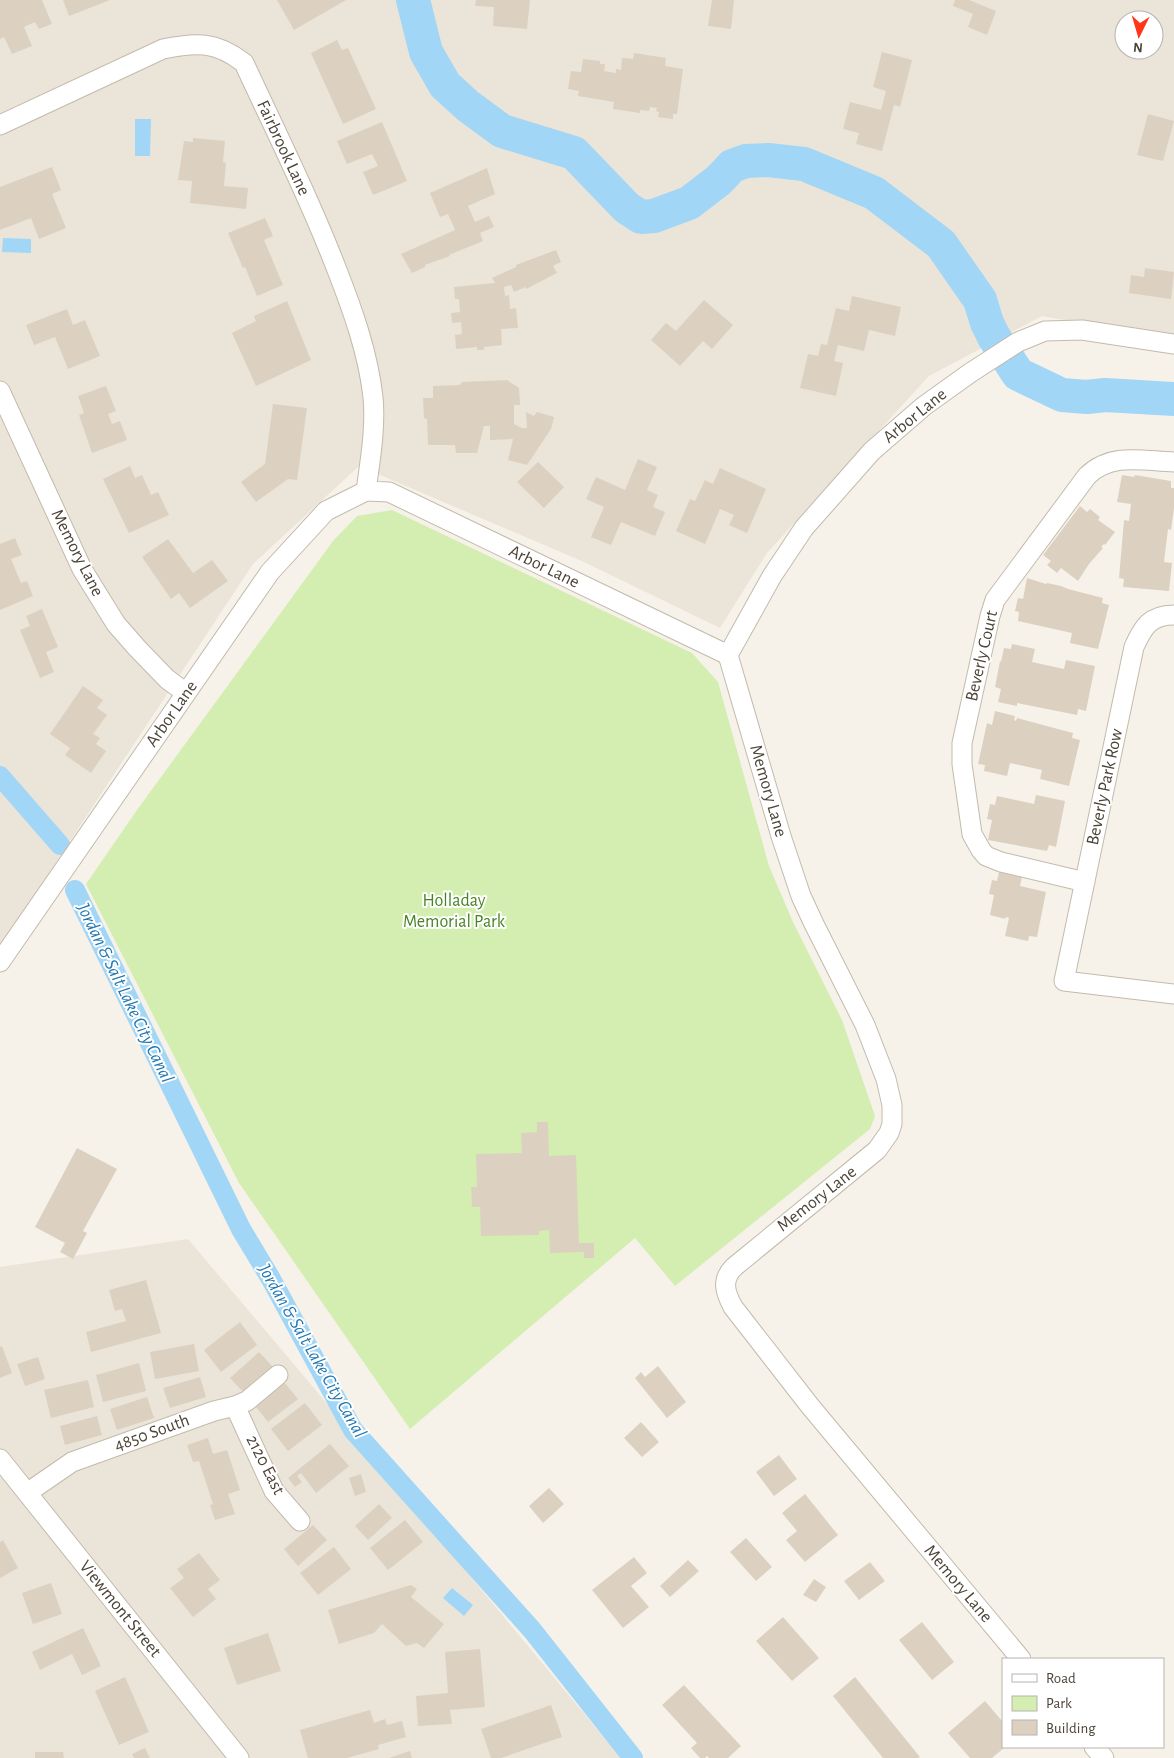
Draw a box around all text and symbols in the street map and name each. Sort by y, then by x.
north arrow [1114,10,1164,60]
text: N [1132,40,1143,54]
street label: Fairbrook Lane [253,98,313,198]
street label: Arbor Lane [880,385,950,447]
street label: Memory Lane [47,507,107,599]
street label: Arbor Lane [506,542,582,592]
street label: Beverly Court [963,609,1001,703]
street label: Arbor Lane [143,678,201,750]
street label: Beverly Park Row [1084,727,1126,847]
street label: Memory Lane [746,743,790,839]
park label: Holladay Memorial Park [403,892,506,931]
water label: Jordan & Salt Lake City Canal [73,899,177,1086]
street label: Memory Lane [774,1163,860,1235]
water label: Jordan & Salt Lake City Canal [254,1260,370,1441]
street label: 4850 South [112,1411,192,1455]
street label: 2120 East [242,1432,288,1498]
street label: Memory Lane [921,1542,995,1626]
street label: Viewmont Street [76,1557,164,1661]
legend [1002,1658,1164,1748]
text: Road [1046,1671,1076,1686]
text: Park [1046,1696,1072,1711]
text: Building [1046,1721,1096,1736]

